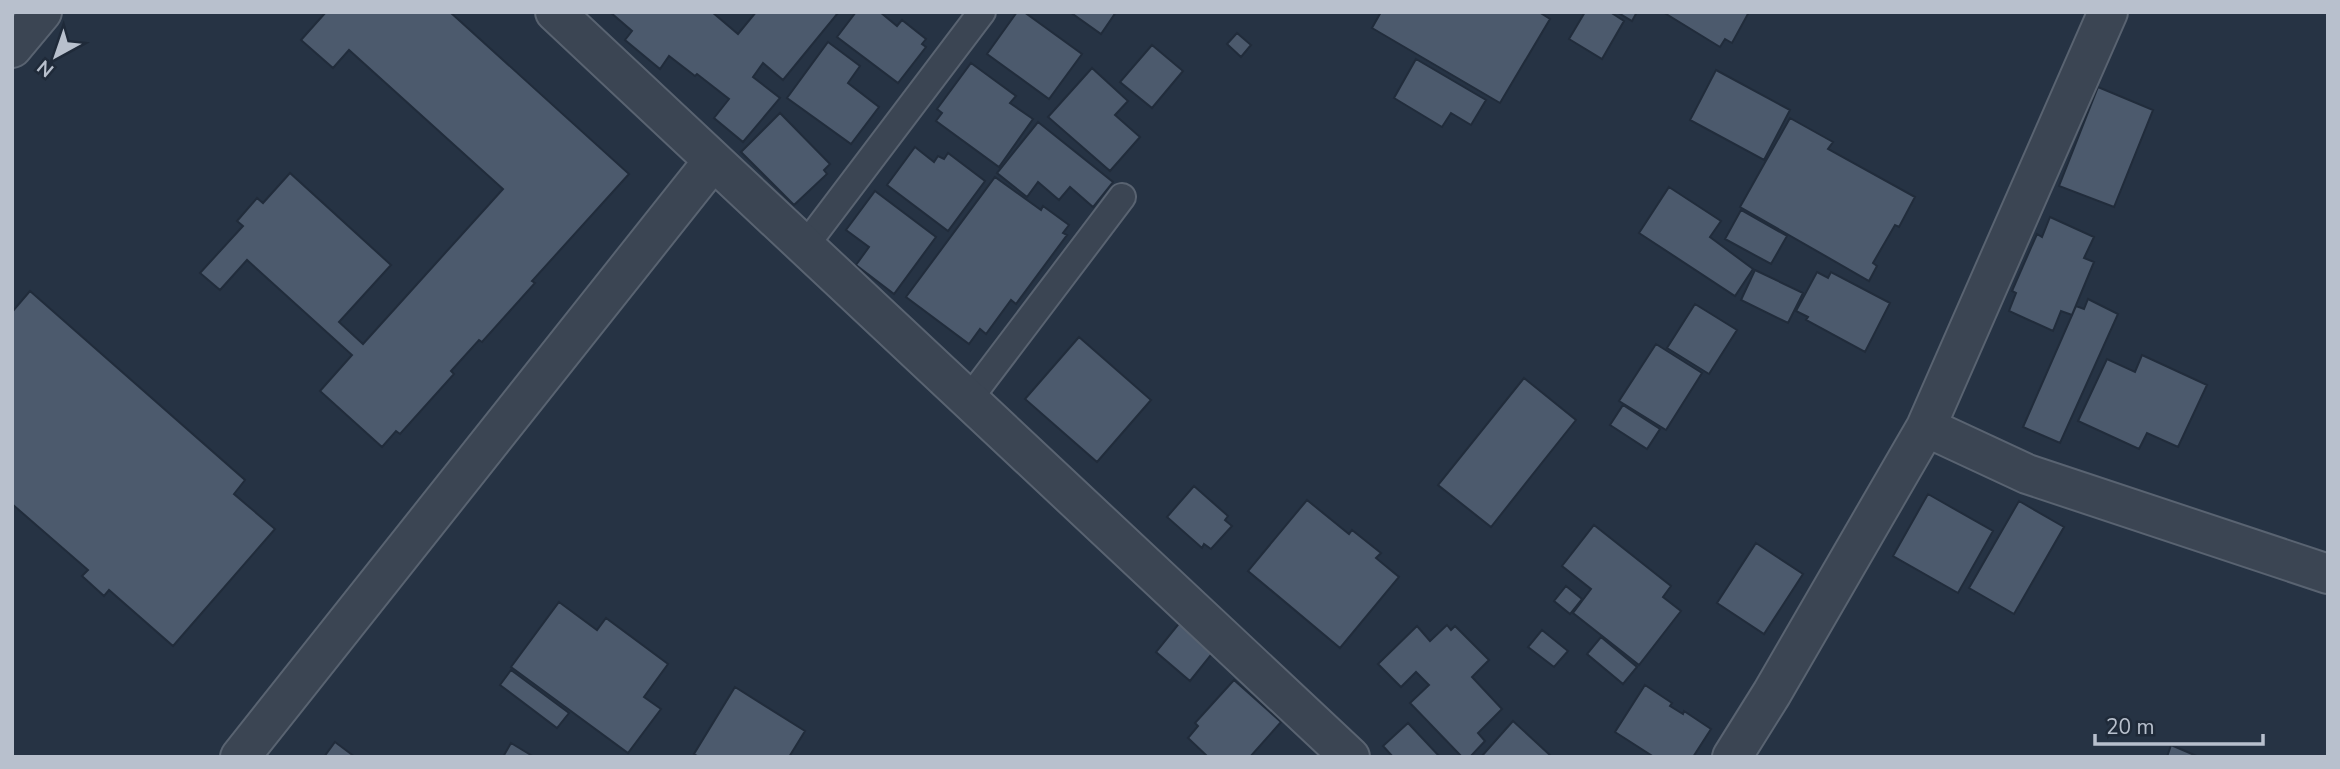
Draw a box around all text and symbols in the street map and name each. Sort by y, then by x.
north arrow [21,21,91,91]
text: N [32,54,60,83]
scale bar [2095,702,2263,746]
text: 20 m [2106,713,2155,741]

